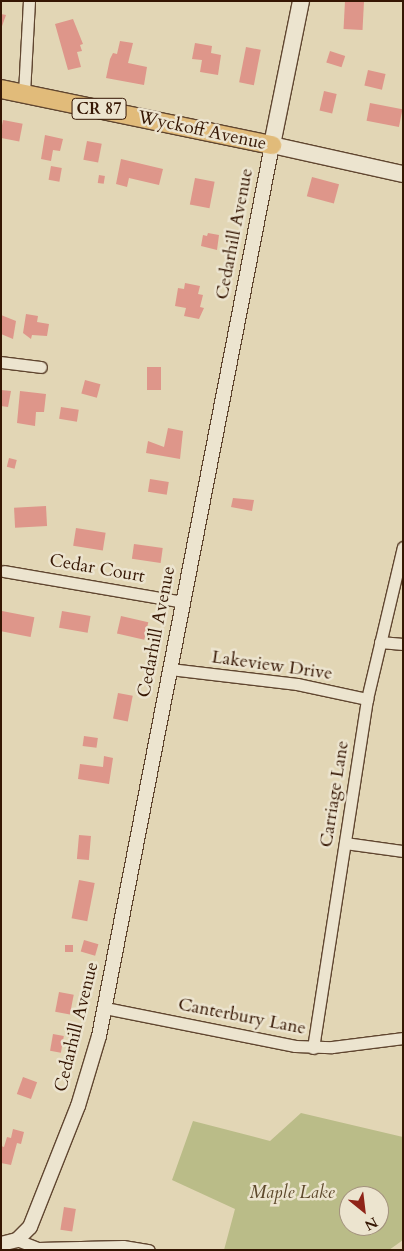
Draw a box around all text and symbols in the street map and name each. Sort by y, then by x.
road number: CR 87 [72,96,126,122]
street label: Wyckoff Avenue [136,107,268,155]
street label: Cedarhill Avenue [212,167,258,301]
street label: Cedar Court [48,550,146,588]
street label: Cedarhill Avenue [134,565,180,699]
street label: Lakeview Drive [210,647,334,685]
street label: Carriage Lane [316,739,354,849]
street label: Cedarhill Avenue [50,960,104,1094]
street label: Canterbury Lane [176,994,308,1040]
park label: Maple Lake [249,1182,335,1204]
north arrow [339,1186,389,1236]
text: N [361,1212,381,1235]

